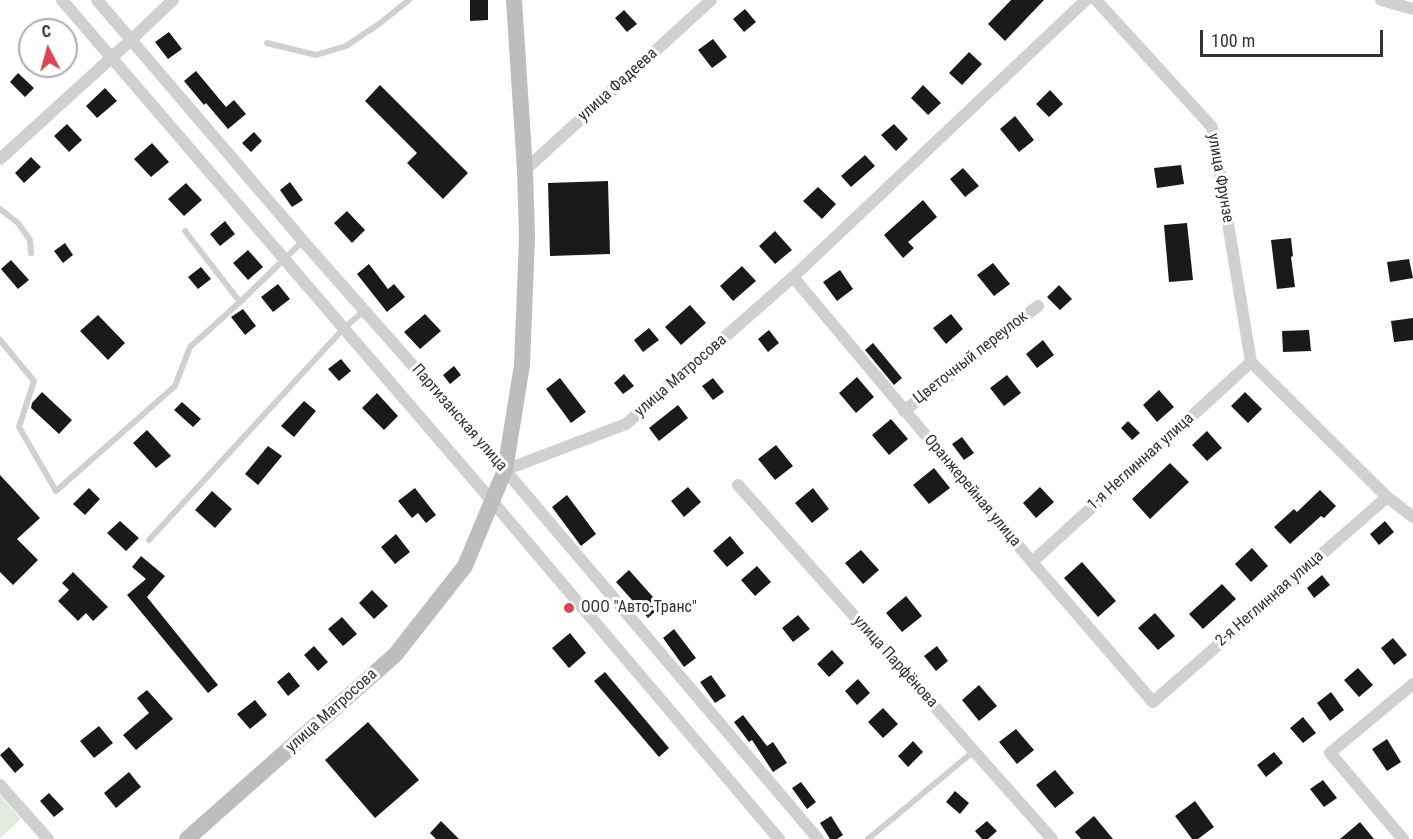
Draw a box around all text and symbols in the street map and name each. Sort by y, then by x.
north arrow [18,18,78,78]
scale bar [1203,18,1386,56]
text: С [41,22,52,42]
text: 100 m [1211,30,1255,51]
street label: улица Фадеева [574,44,662,126]
street label: улица Фрунзе [1203,132,1237,224]
street label: Цветочный переулок [910,307,1032,409]
street label: улица Матросова [631,331,731,421]
street label: Партизанская улица [407,361,511,475]
street label: 1-я Неглинная улица [1084,409,1198,515]
street label: Оранжерейная улица [919,431,1025,551]
street label: 2-я Неглинная улица [1212,547,1328,651]
place label: ООО "Авто-Транс" [581,598,697,618]
marker: ООО "Авто-Транс" [562,601,576,615]
street label: улица Парфёнова [849,612,941,712]
street label: улица Матросова [283,665,381,757]

